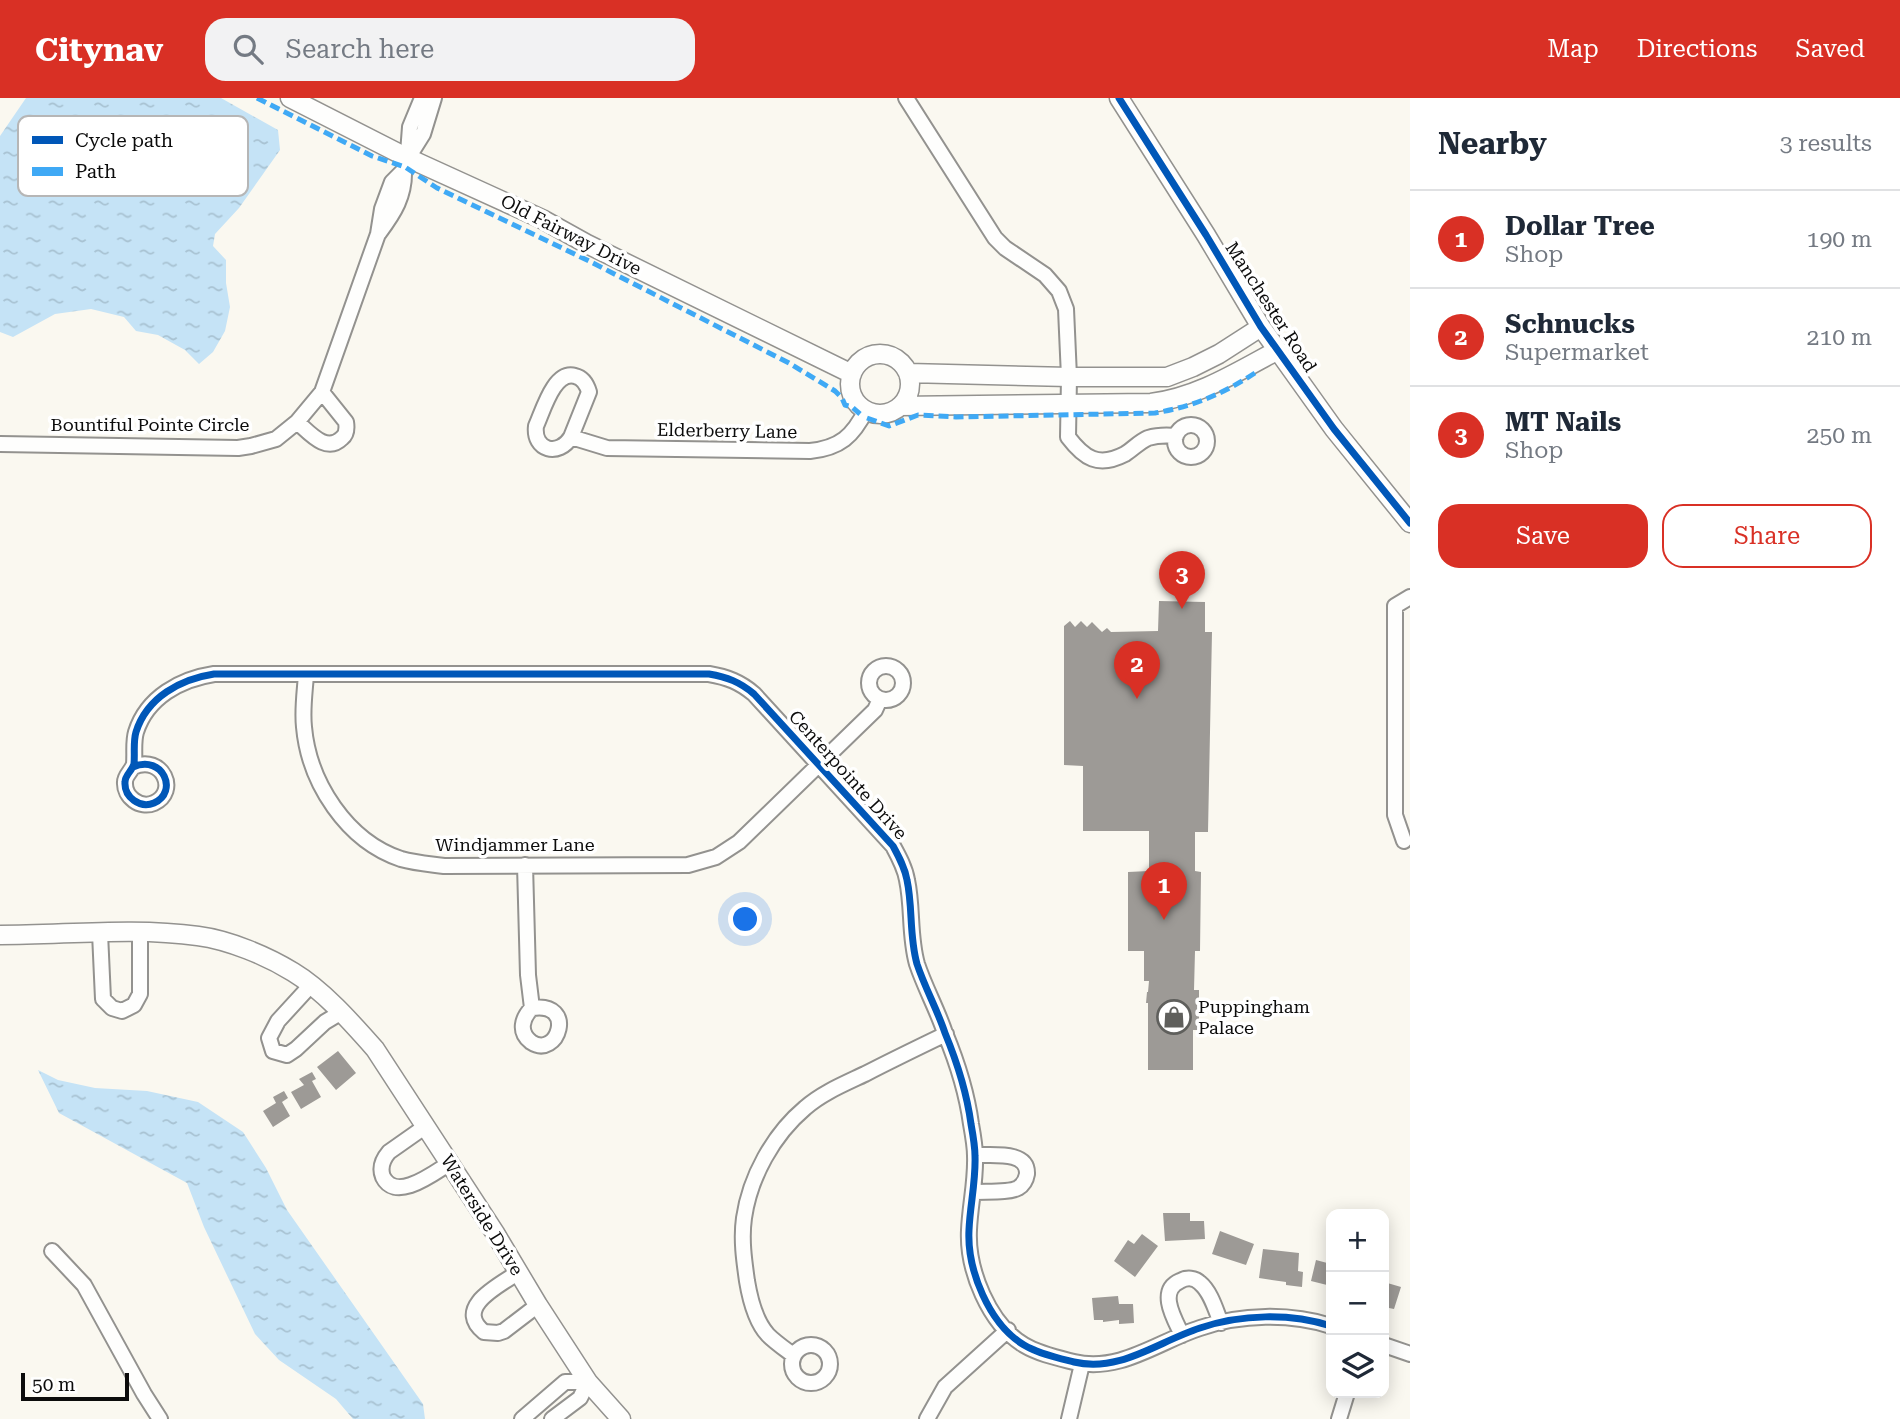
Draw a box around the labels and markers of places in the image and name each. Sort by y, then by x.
pin: 3 [1159,551,1205,609]
pin: 2 [1114,641,1160,699]
pin: 1 [1141,862,1187,920]
place label: Puppingham Palace [1198,996,1310,1038]
shop icon: Puppingham Palace [1155,998,1193,1036]

